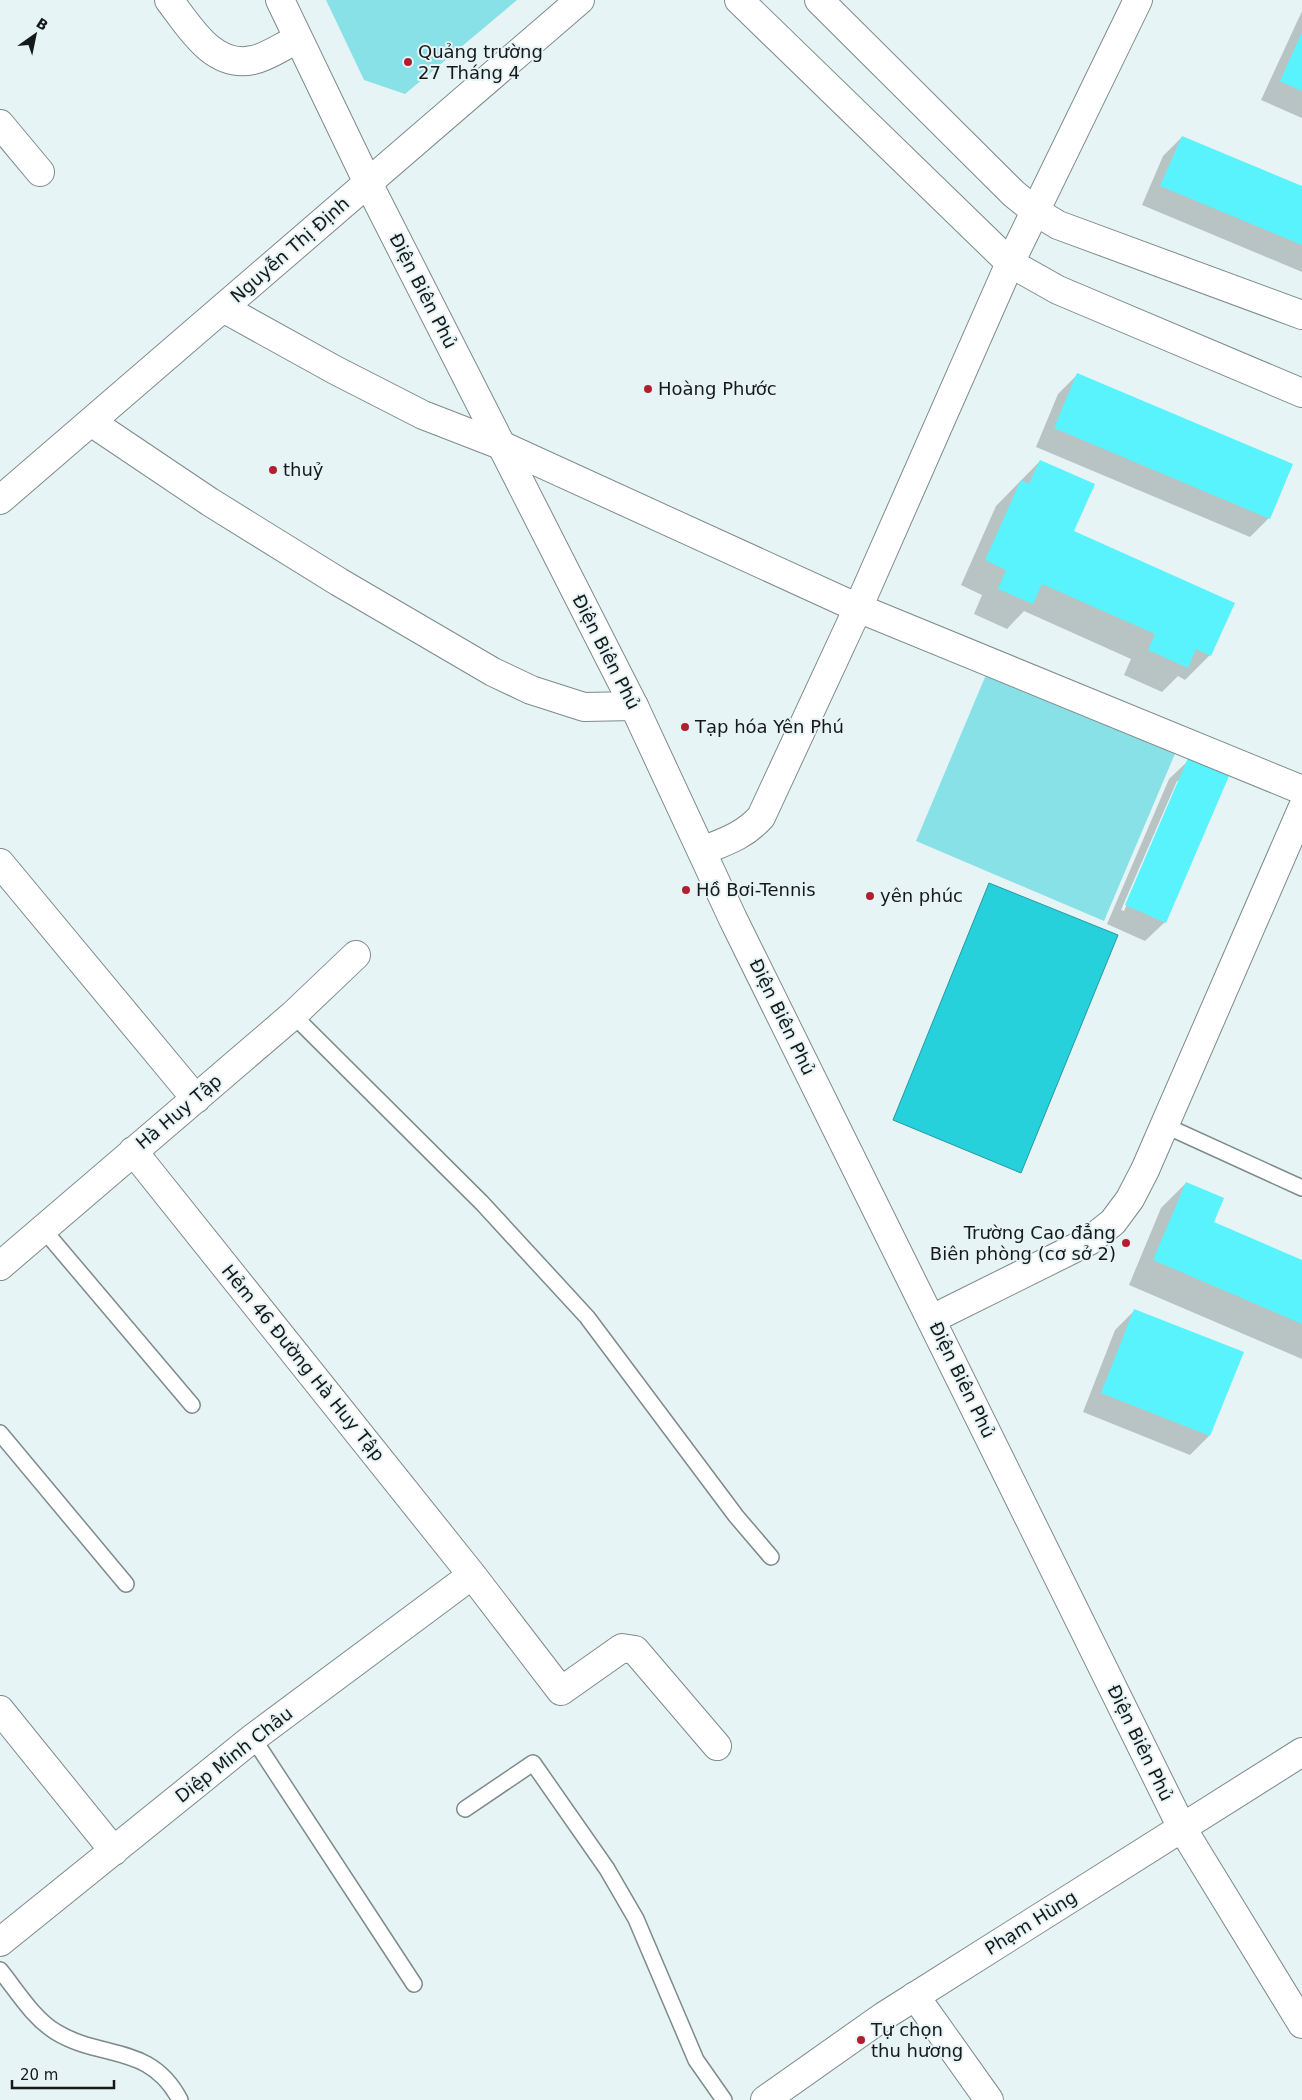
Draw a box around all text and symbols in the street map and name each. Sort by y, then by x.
north arrow [10,10,60,60]
text: B [33,14,51,34]
place label: Quảng trường 27 Tháng 4 [418,41,543,83]
marker: Quảng trường 27 Tháng 4 [402,56,414,68]
street label: Nguyễn Thị Định [226,192,353,307]
street label: Điện Biên Phủ [385,230,461,352]
place label: Hoàng Phước [658,378,777,399]
marker: Hoàng Phước [642,383,654,395]
place label: thuỷ [283,459,324,480]
marker: thuỷ [267,464,279,476]
street label: Điện Biên Phủ [568,591,644,713]
place label: Tạp hóa Yên Phú [694,716,844,737]
marker: Tạp hóa Yên Phú [679,721,691,733]
place label: Hồ Bơi-Tennis [696,879,816,900]
marker: Hồ Bơi-Tennis [680,884,692,896]
place label: yên phúc [880,885,963,906]
marker: yên phúc [864,890,876,902]
street label: Điện Biên Phủ [745,955,820,1078]
street label: Hà Huy Tập [132,1070,226,1153]
place label: Trường Cao đẳng Biên phòng (cơ sở 2) [930,1222,1116,1264]
marker: Trường Cao đẳng Biên phòng (cơ sở 2) [1120,1237,1132,1249]
street label: Hẻm 46 Đường Hà Huy Tập [218,1260,389,1465]
street label: Điện Biên Phủ [925,1318,1000,1441]
street label: Điện Biên Phủ [1103,1681,1178,1804]
street label: Diệp Minh Châu [171,1702,296,1807]
street label: Phạm Hùng [981,1886,1081,1959]
place label: Tự chọn thu hương [870,2019,963,2061]
marker: Tự chọn thu hương [855,2034,867,2046]
scale bar [12,2058,115,2090]
text: 20 m [20,2066,58,2084]

